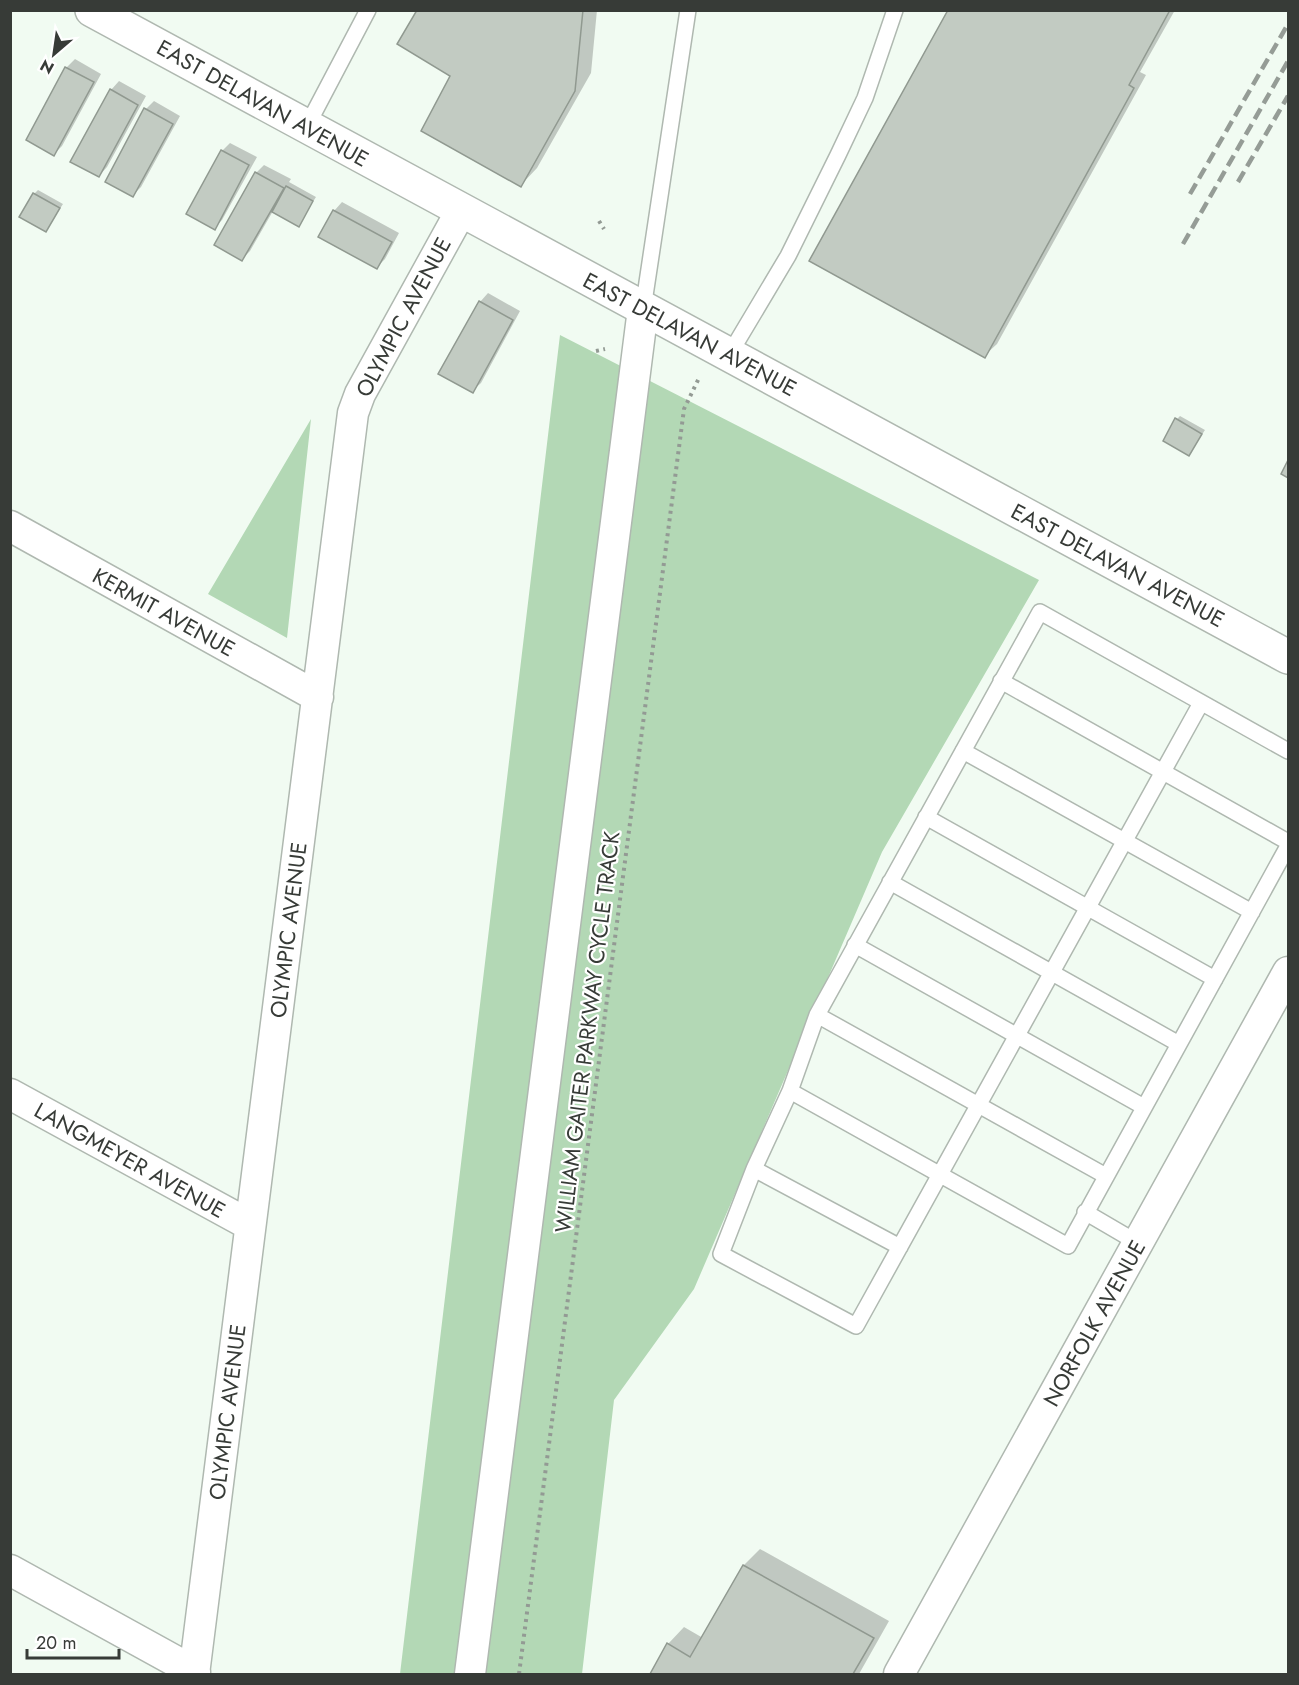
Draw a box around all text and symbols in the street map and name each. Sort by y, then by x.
north arrow [24,24,84,84]
street label: EAST DELAVAN AVENUE [151,31,375,175]
text: N [36,54,58,80]
street label: OLYMPIC AVENUE [347,231,459,403]
street label: EAST DELAVAN AVENUE [578,264,802,404]
street label: EAST DELAVAN AVENUE [1006,495,1230,635]
street label: KERMIT AVENUE [87,560,241,664]
street label: WILLIAM GAITER PARKWAY CYCLE TRACK [546,829,628,1234]
street label: OLYMPIC AVENUE [261,840,315,1020]
street label: LANGMEYER AVENUE [29,1094,231,1226]
street label: NORFOLK AVENUE [1035,1234,1153,1412]
street label: OLYMPIC AVENUE [200,1322,254,1502]
scale bar [27,1622,118,1660]
text: 20 m [36,1630,76,1656]

